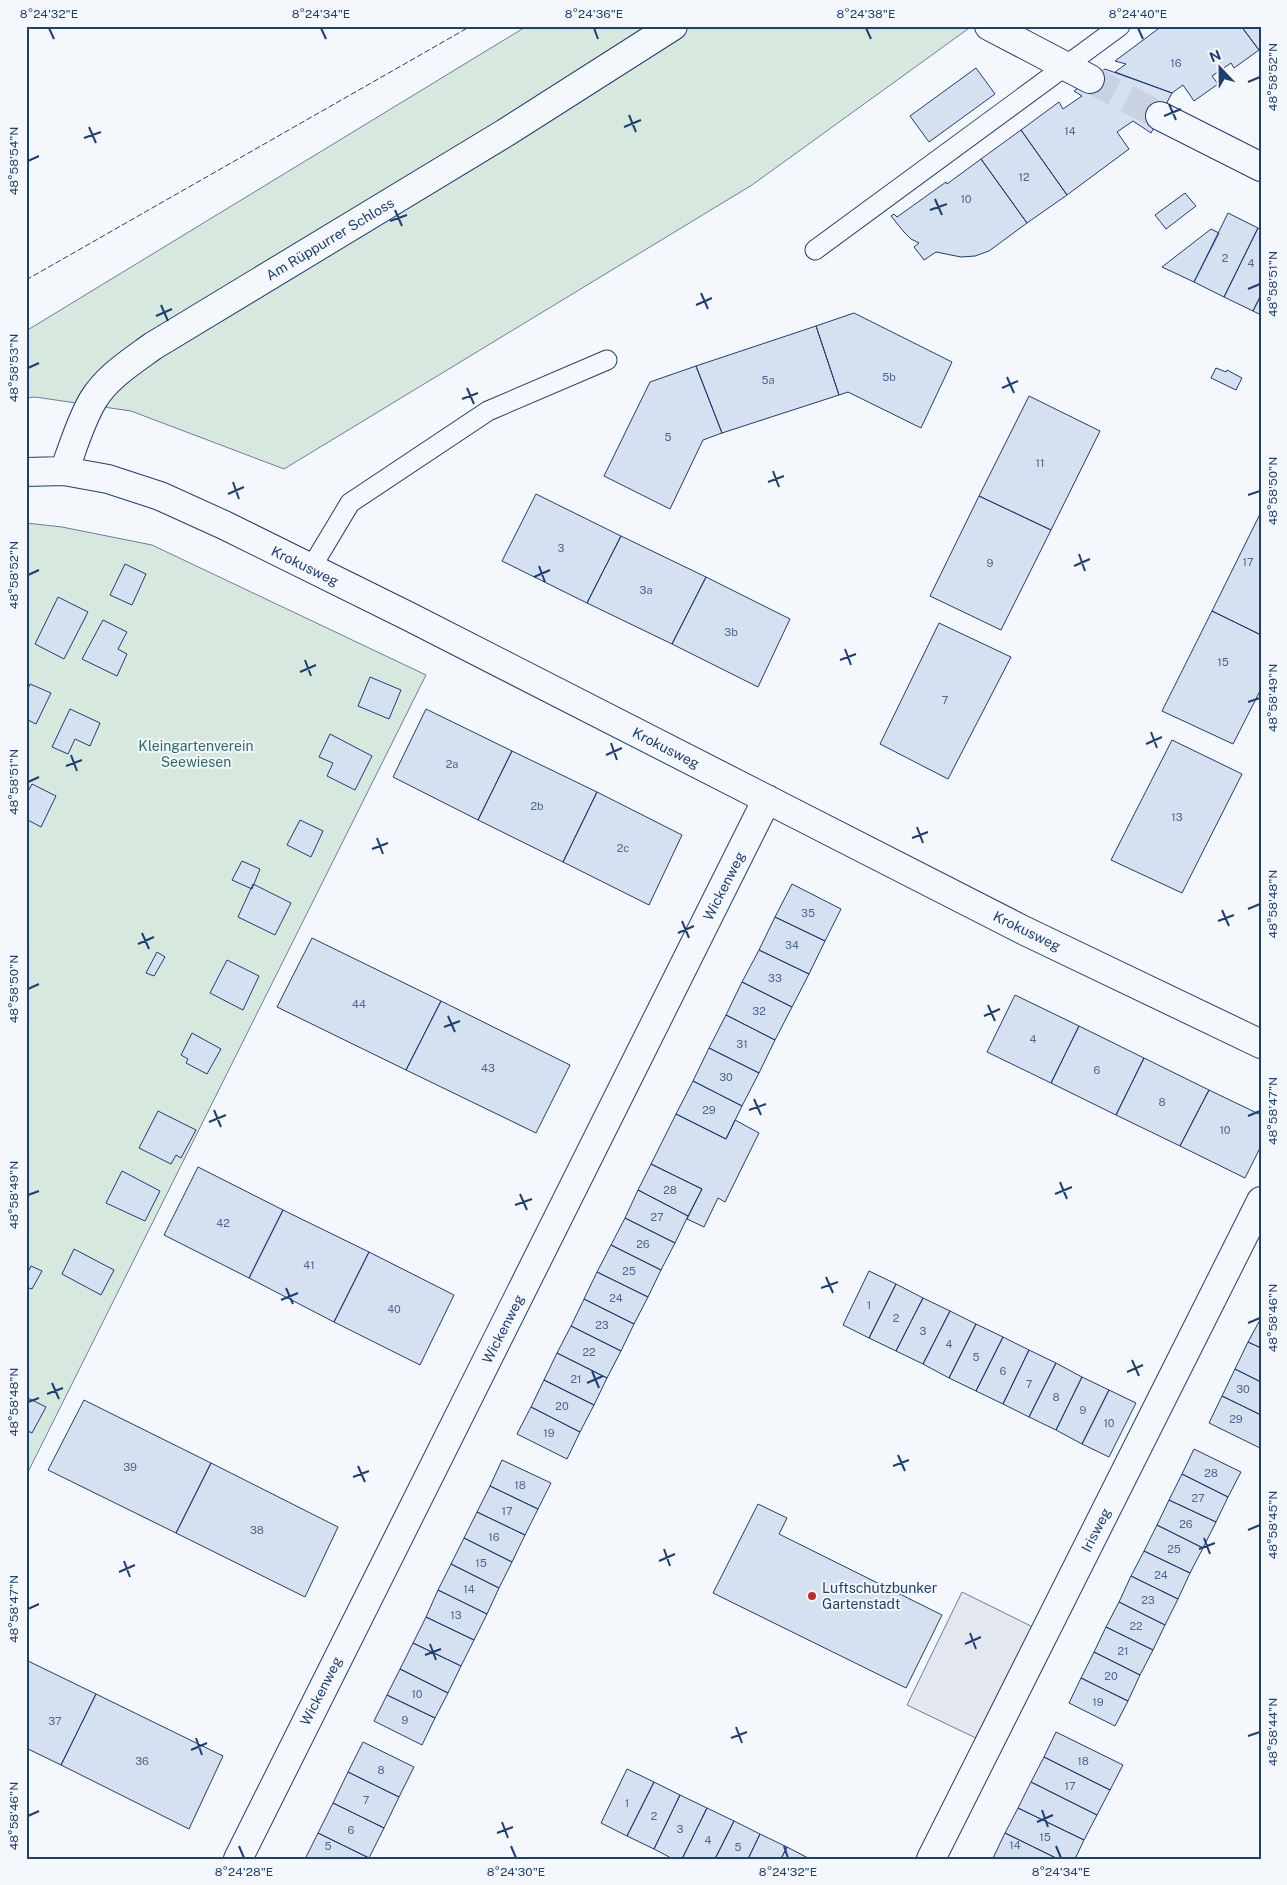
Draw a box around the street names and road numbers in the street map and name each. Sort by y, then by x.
street label: Am Rüppurrer Schloss [263,194,397,284]
street label: Krokusweg [269,543,342,589]
street label: Krokusweg [630,724,702,772]
street label: Wickenweg [700,849,748,923]
street label: Krokusweg [991,908,1064,954]
street label: Wickenweg [479,1292,527,1366]
street label: Irisweg [1078,1505,1114,1555]
street label: Wickenweg [297,1654,345,1728]

